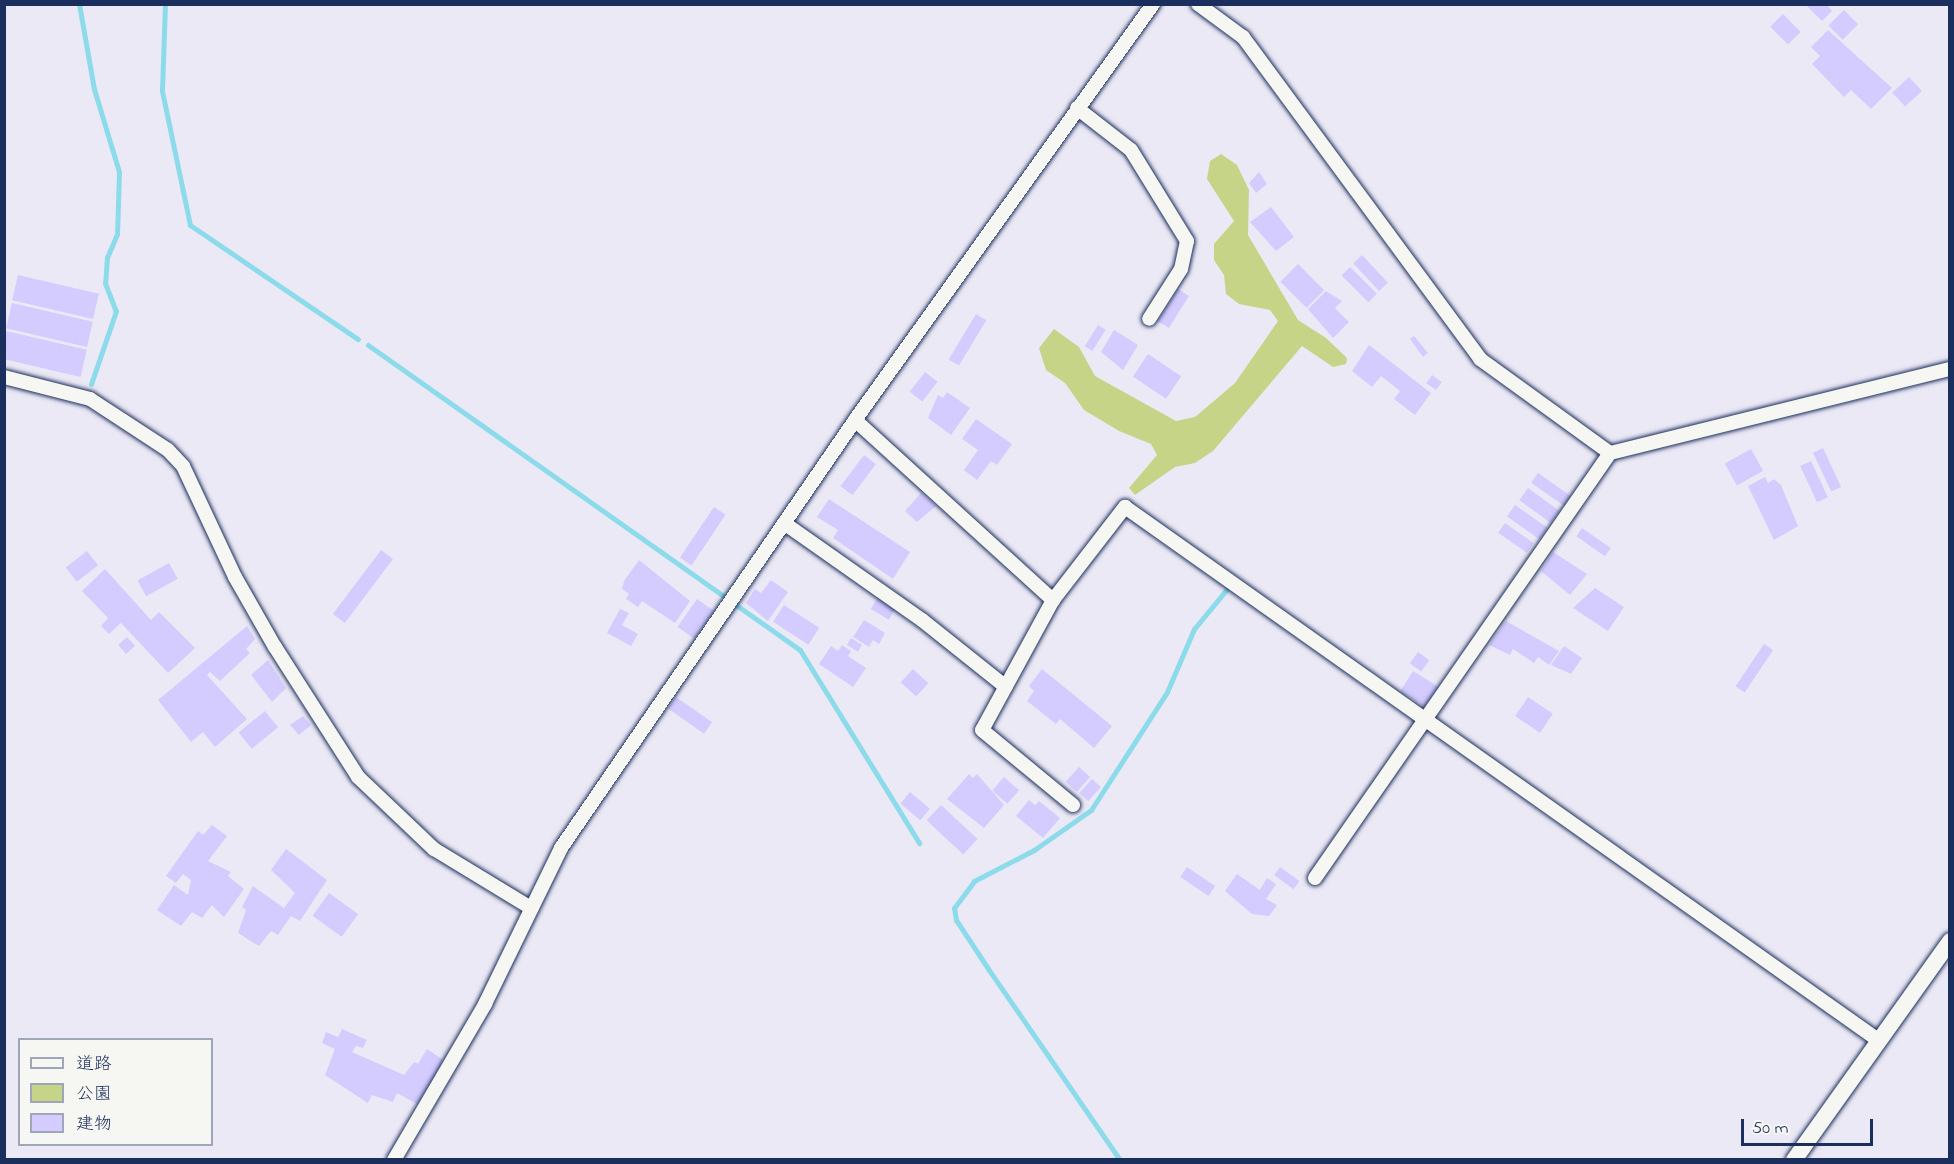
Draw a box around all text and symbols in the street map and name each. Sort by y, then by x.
legend [18,1038,213,1146]
text: 道路 [76,1052,112,1078]
text: 公園 [76,1082,112,1108]
scale bar [1744,1107,1876,1145]
text: 建物 [76,1112,112,1138]
text: 50 m [1752,1116,1789,1142]

